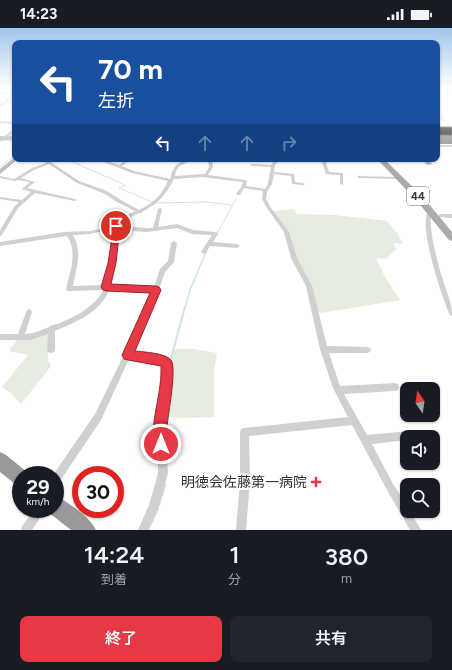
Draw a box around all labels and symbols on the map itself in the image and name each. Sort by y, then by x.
road number: 44 [407,187,429,205]
pin [99,209,133,243]
north arrow [400,382,440,422]
position arrow [140,423,182,465]
speed limit sign: 30 [72,466,124,518]
place label: 明徳会佐藤第一病院 [181,474,307,491]
marker: 明徳会佐藤第一病院 [310,476,322,488]

